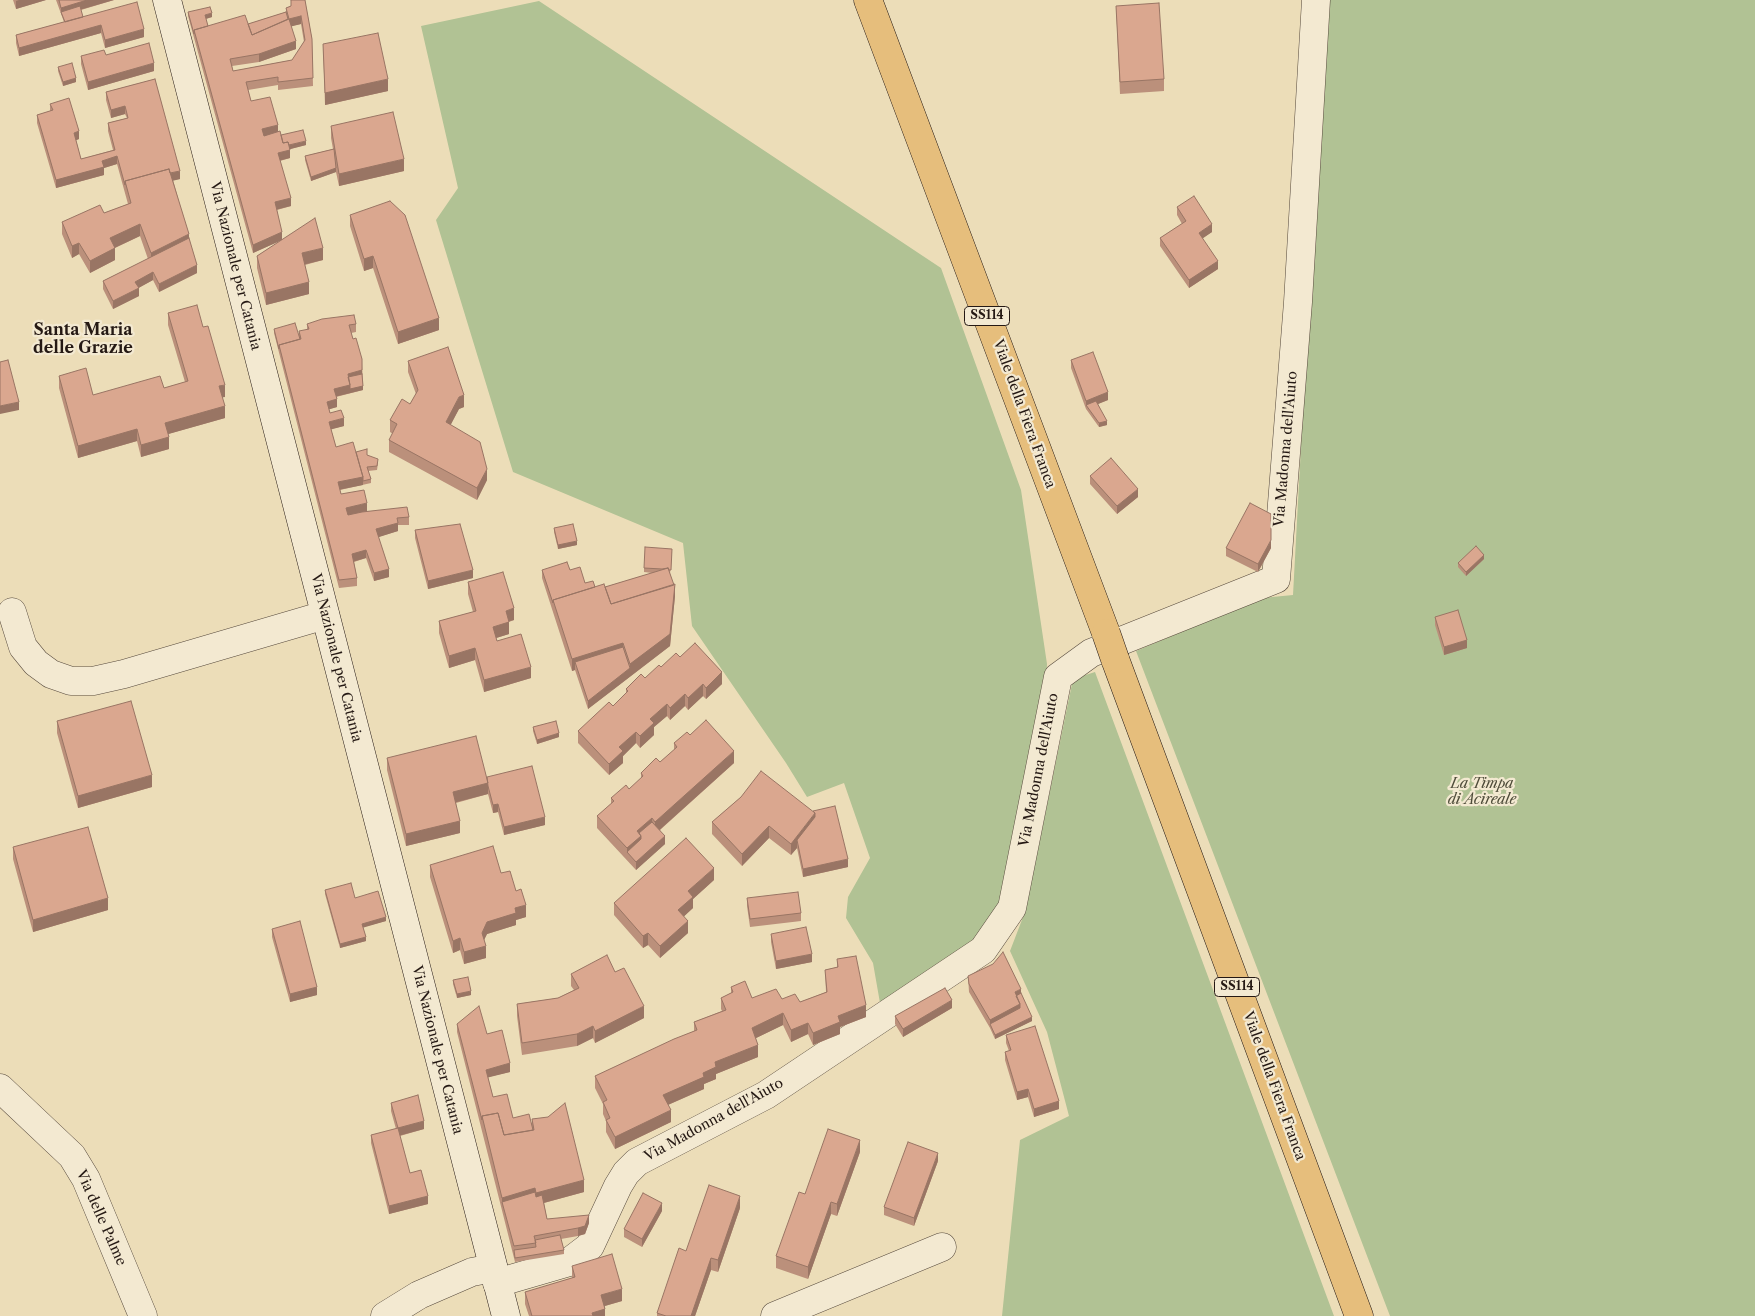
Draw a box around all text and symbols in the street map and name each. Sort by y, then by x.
street label: Via Nazionale per Catania [206,180,264,352]
road number: SS114 [964,306,1010,326]
district label: Santa Maria delle Grazie [33,320,133,358]
street label: Viale della Fiera Franca [989,337,1059,491]
street label: Via Madonna dell'Aiuto [1271,370,1301,528]
street label: Via Nazionale per Catania [307,572,365,744]
street label: Via Madonna dell'Aiuto [1016,692,1062,848]
park label: La Timpa di Acireale [1448,776,1516,809]
street label: Via Nazionale per Catania [408,964,466,1136]
road number: SS114 [1214,978,1260,996]
street label: Viale della Fiera Franca [1239,1009,1309,1163]
street label: Via Madonna dell'Aiuto [642,1075,786,1165]
street label: Via delle Palme [72,1167,130,1269]

